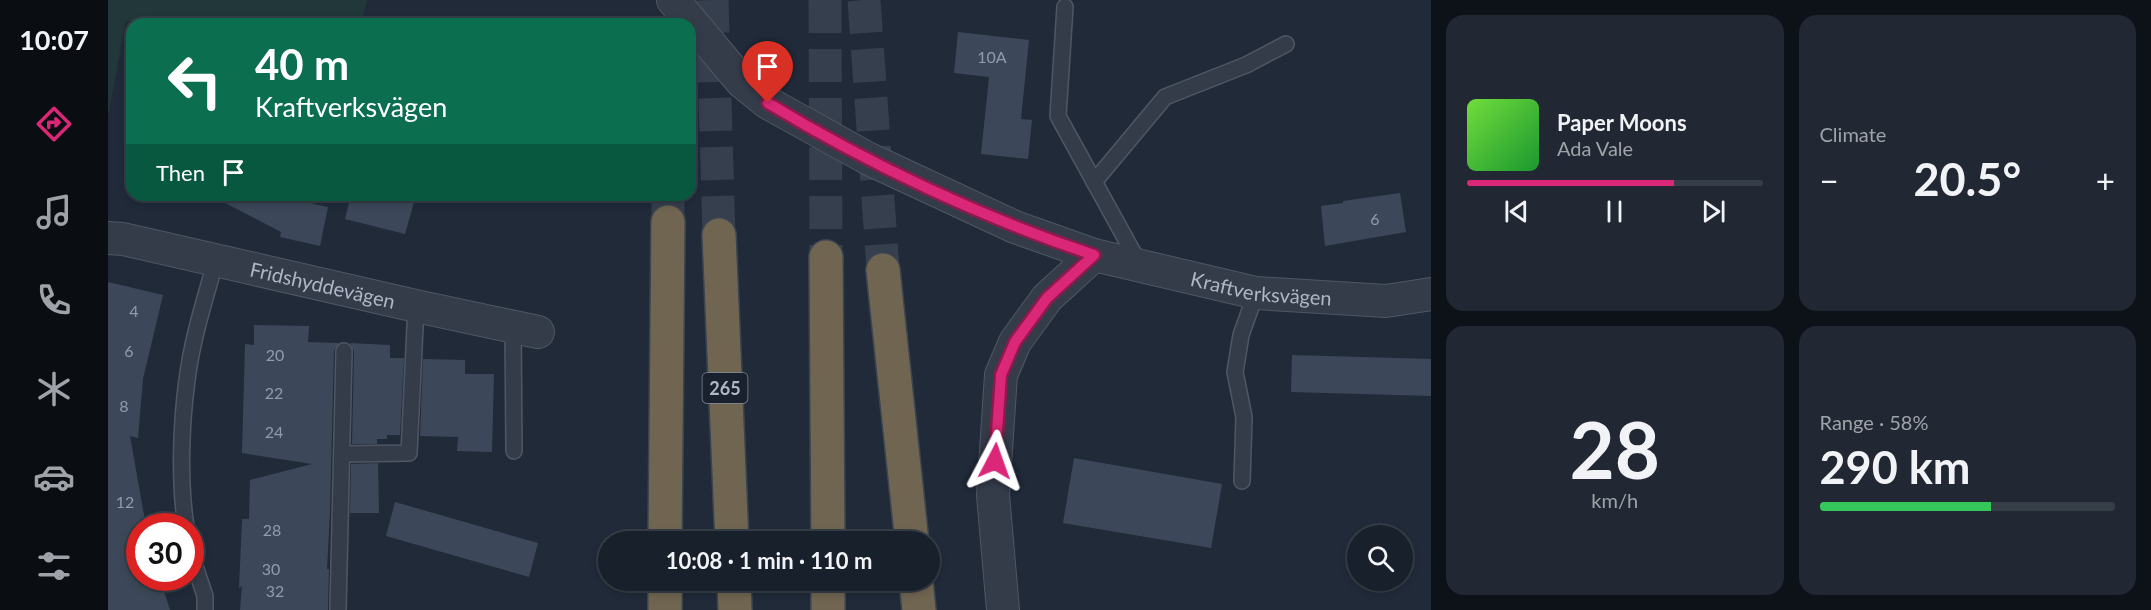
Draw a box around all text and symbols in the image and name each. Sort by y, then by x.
text: 10:07 [19,23,89,56]
text: 40 m [255,39,349,89]
pin [742,41,793,103]
icon: left [156,42,234,120]
house number: 10A [977,47,1007,66]
icon: arrive [751,50,784,83]
text: Kraftverksvägen [255,90,447,123]
icon: directions [33,103,75,145]
text: Paper Moons [1557,109,1687,136]
text: Climate [1820,122,1886,146]
text: Ada Vale [1557,136,1633,160]
text: 20.5° [1913,152,2021,206]
icon: arrive [217,156,250,189]
text: Then [156,159,205,186]
text: − [1820,160,1839,200]
text: + [2096,160,2115,200]
icon: music [33,191,75,233]
icon: previous [1500,195,1533,228]
icon: pause [1598,195,1631,228]
icon: next [1697,195,1730,228]
house number: 6 [1370,209,1380,228]
street label: Fridshyddevägen [248,256,398,313]
street label: Kraftverksvägen [1188,266,1332,310]
icon: phone [33,279,75,321]
house number: 4 [129,301,139,320]
house number: 6 [124,341,134,360]
house number: 20 [266,345,284,364]
icon: climate [33,368,75,410]
road number: 265 [702,373,748,403]
house number: 22 [265,383,283,402]
house number: 8 [119,396,129,415]
text: 28 [1570,402,1660,496]
text: Range · 58% [1820,410,1928,434]
house number: 24 [265,422,283,441]
position arrow [963,429,1027,493]
text: 290 km [1820,440,1970,494]
icon: car [33,456,75,498]
text: km/h [1591,488,1638,512]
house number: 12 [116,492,134,511]
speed limit sign: 30 [126,513,204,591]
house number: 28 [263,520,281,539]
map controls [1347,525,1413,591]
button: search [1347,525,1413,591]
icon: filters [33,545,75,587]
text: 10:08 · 1 min · 110 m [666,547,872,574]
house number: 30 [262,559,280,578]
house number: 32 [266,581,284,600]

